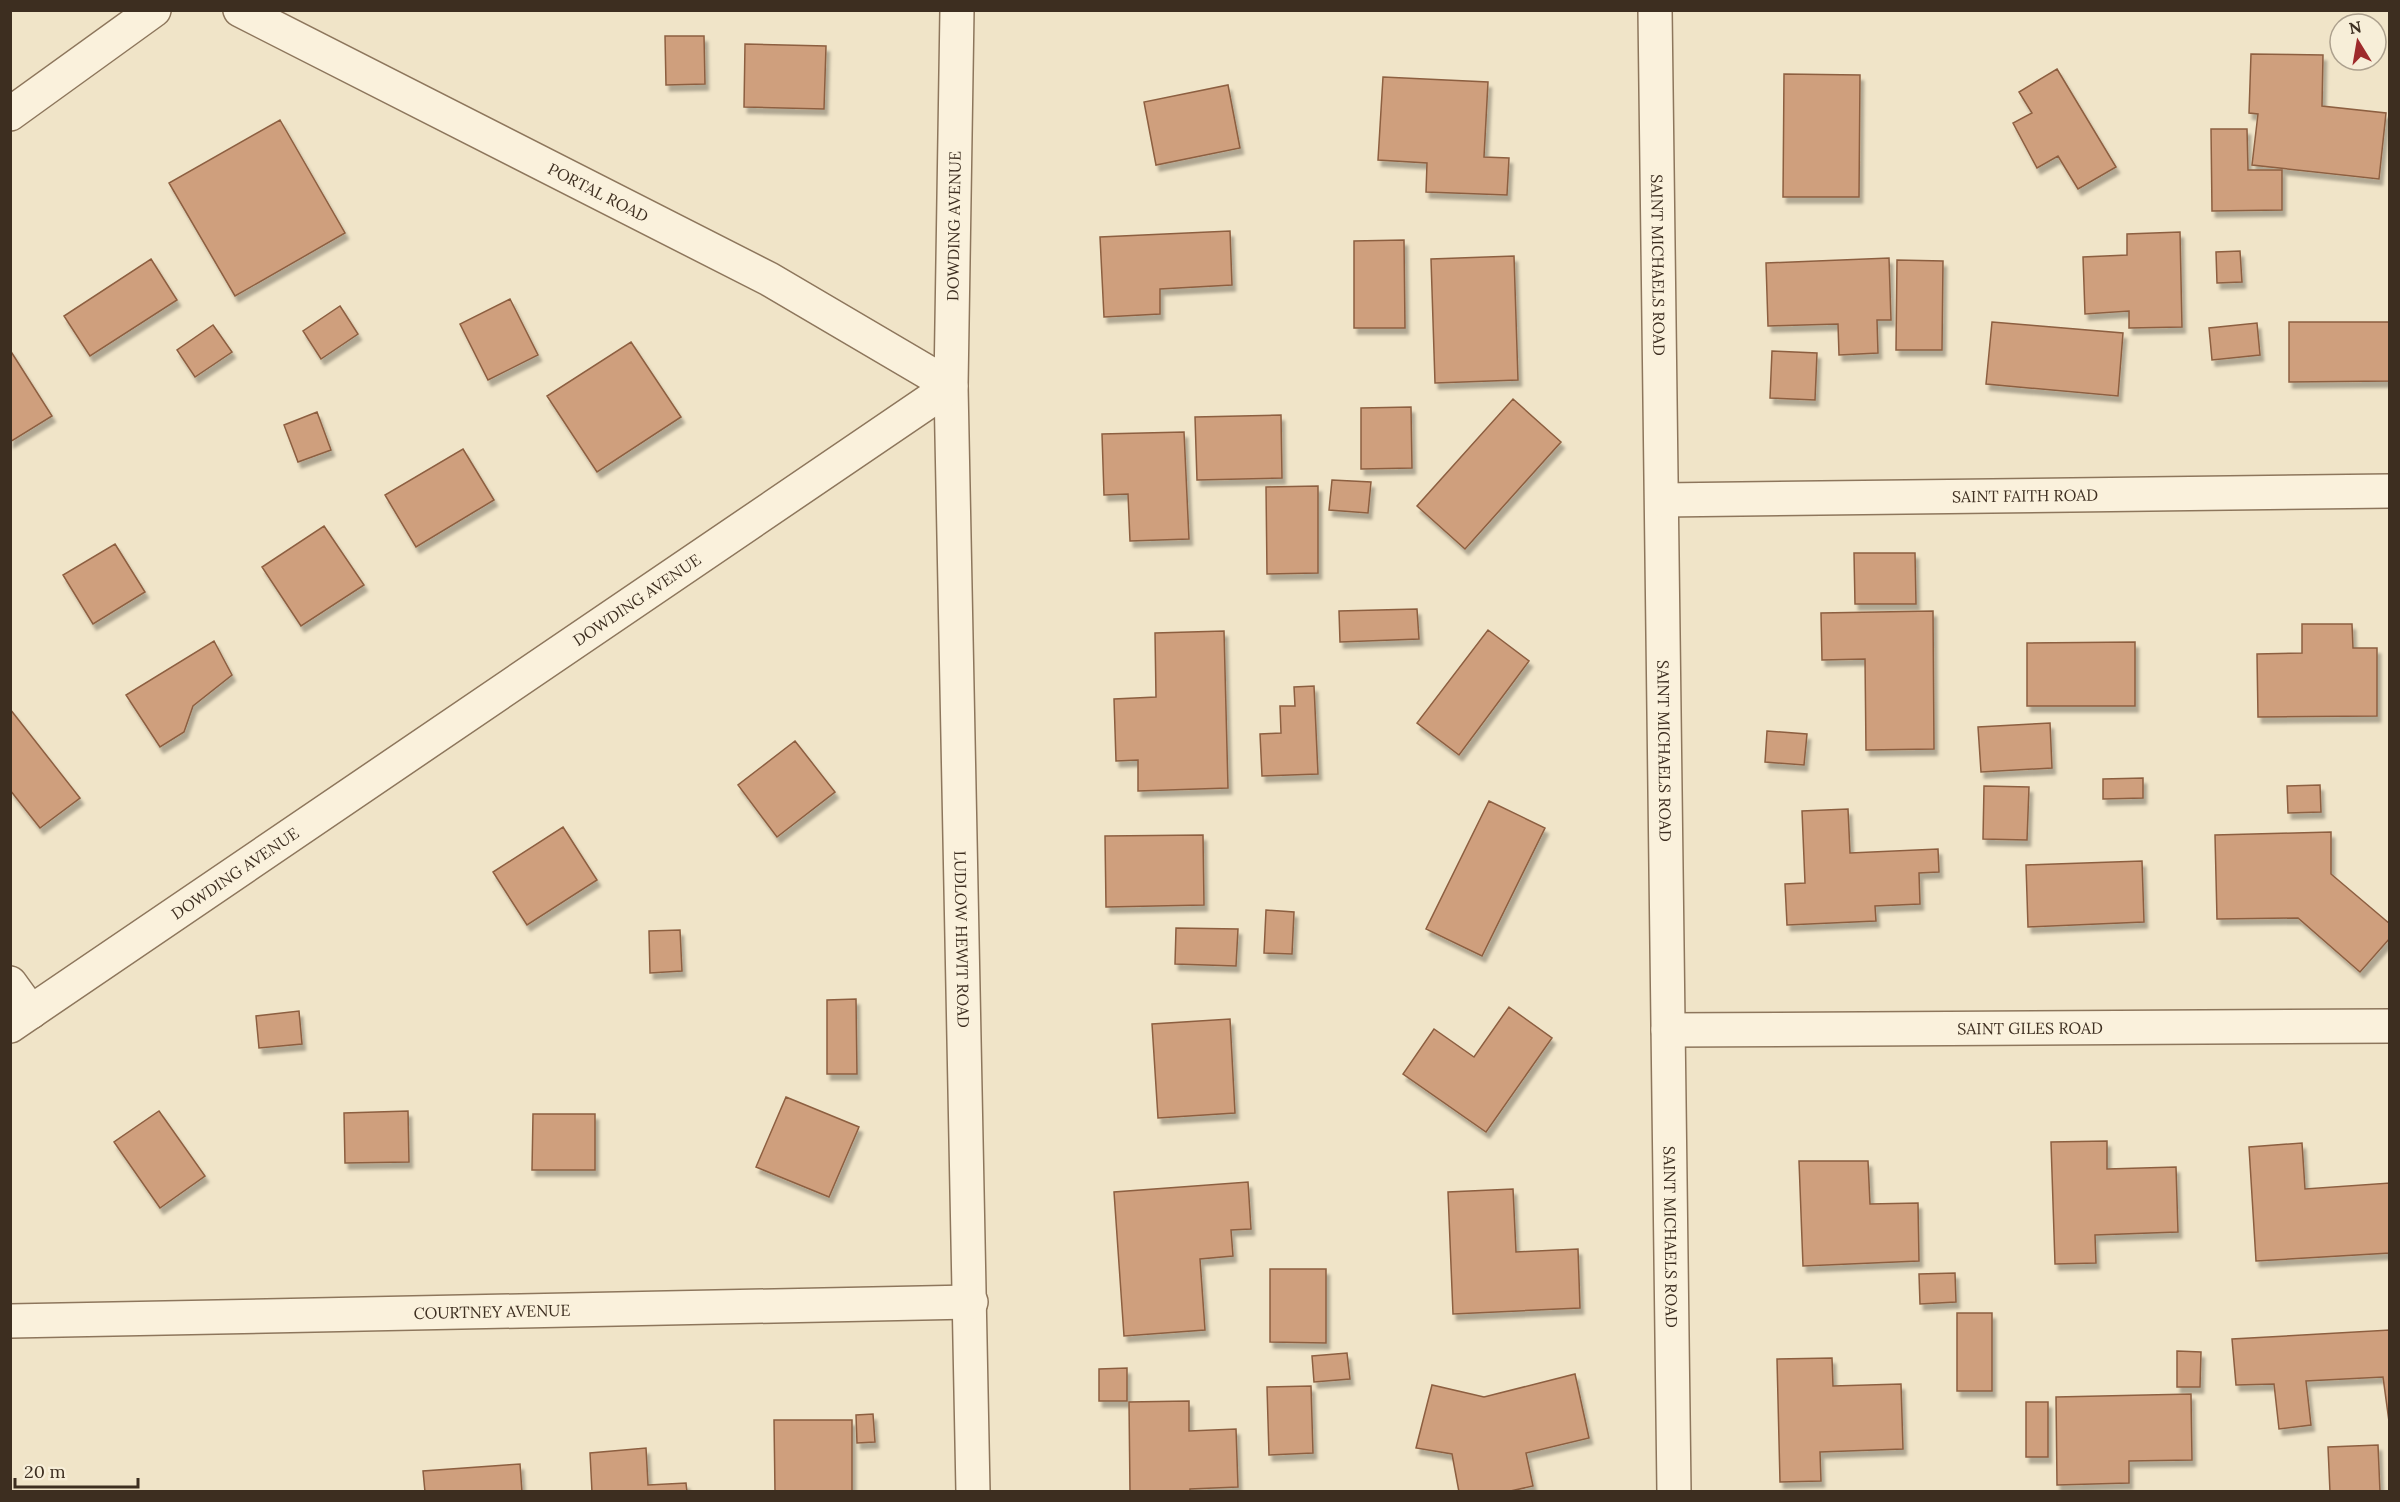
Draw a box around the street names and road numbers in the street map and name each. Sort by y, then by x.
street label: DOWDING AVENUE [942,151,965,301]
street label: PORTAL ROAD [545,158,652,226]
street label: SAINT MICHAELS ROAD [1647,174,1669,356]
street label: SAINT FAITH ROAD [1952,485,2098,506]
street label: DOWDING AVENUE [569,549,704,650]
street label: SAINT MICHAELS ROAD [1653,660,1676,842]
street label: DOWDING AVENUE [167,823,303,923]
street label: LUDLOW HEWIT ROAD [950,851,974,1028]
street label: SAINT GILES ROAD [1957,1018,2103,1038]
street label: SAINT MICHAELS ROAD [1660,1146,1682,1328]
street label: COURTNEY AVENUE [413,1300,570,1323]

